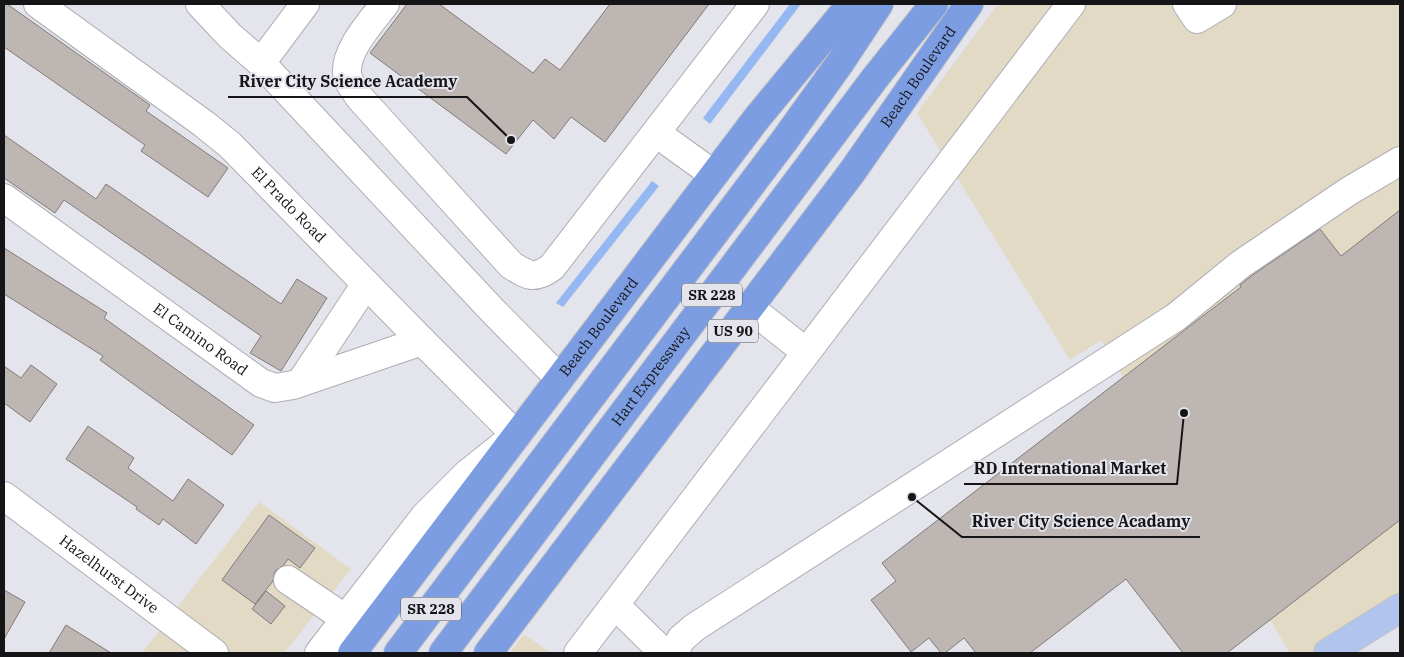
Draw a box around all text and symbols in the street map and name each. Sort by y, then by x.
street label: Beach Boulevard [876,22,960,131]
callout: River City Science Academy [228,66,467,97]
text: River City Science Academy [239,71,458,91]
street label: El Prado Road [248,163,330,246]
street label: Beach Boulevard [555,273,642,380]
road number: SR 228 [682,284,742,306]
street label: El Camino Road [150,299,252,379]
road number: US 90 [708,320,758,342]
street label: Hart Expressway [607,323,694,430]
callout: RD International Market [964,453,1177,484]
text: RD International Market [974,458,1166,478]
callout: River City Science Acadamy [962,506,1200,537]
text: River City Science Acadamy [972,511,1191,531]
street label: Hazelhurst Drive [56,531,163,617]
road number: SR 228 [401,598,461,620]

